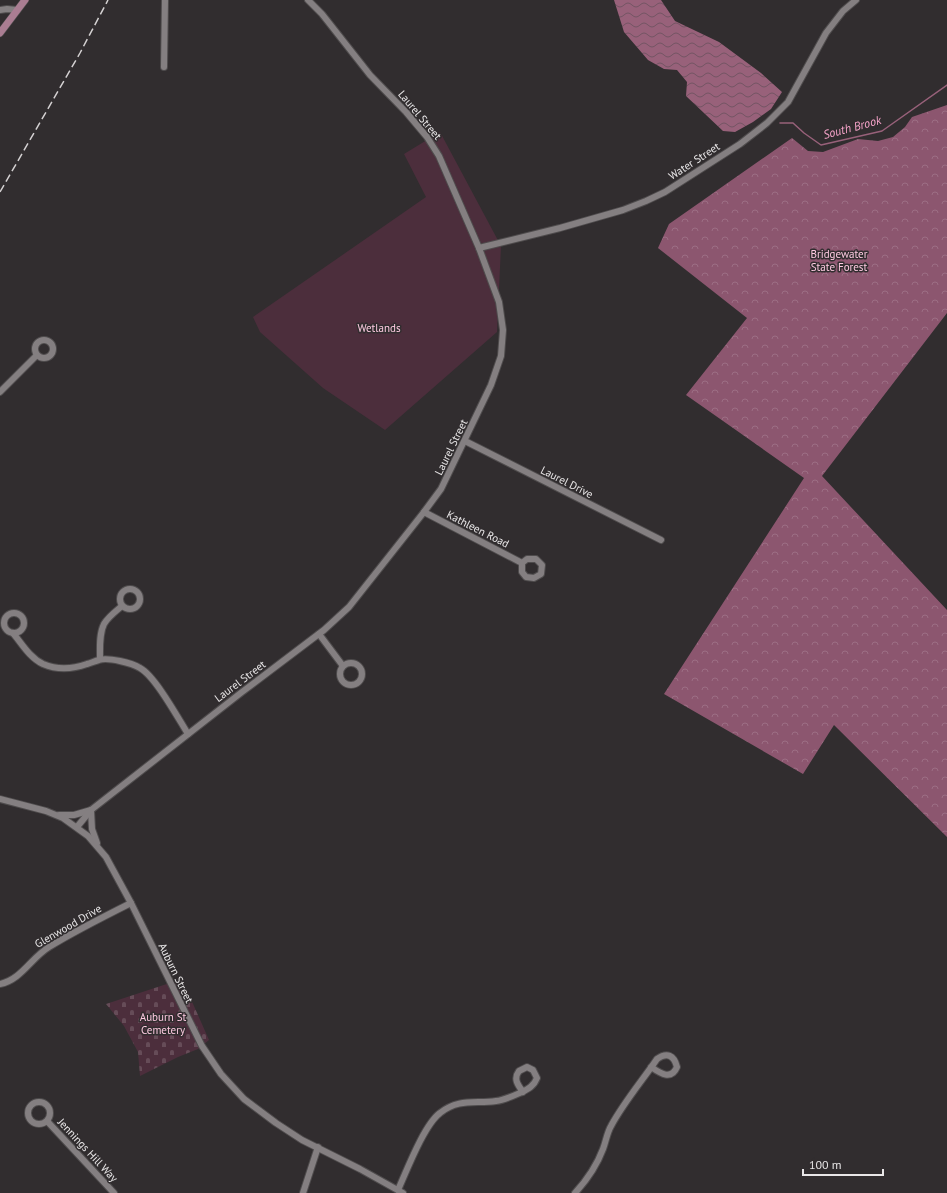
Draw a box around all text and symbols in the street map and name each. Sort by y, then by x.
street label: Laurel Street [395,87,445,143]
water label: South Brook [821,112,883,142]
street label: Water Street [666,139,722,183]
park label: Bridgewater State Forest [811,247,868,274]
park label: Wetlands [357,321,401,335]
street label: Laurel Street [431,417,471,477]
street label: Laurel Drive [538,463,596,501]
street label: Kathleen Road [444,507,512,551]
street label: Laurel Street [212,657,269,705]
street label: Glenwood Drive [32,901,104,951]
street label: Auburn Street [155,941,197,1006]
park label: Auburn St Cemetery [140,1010,187,1037]
street label: Jennings Hill Way [54,1115,122,1185]
scale bar [803,1151,883,1177]
text: 100 m [809,1157,842,1172]

